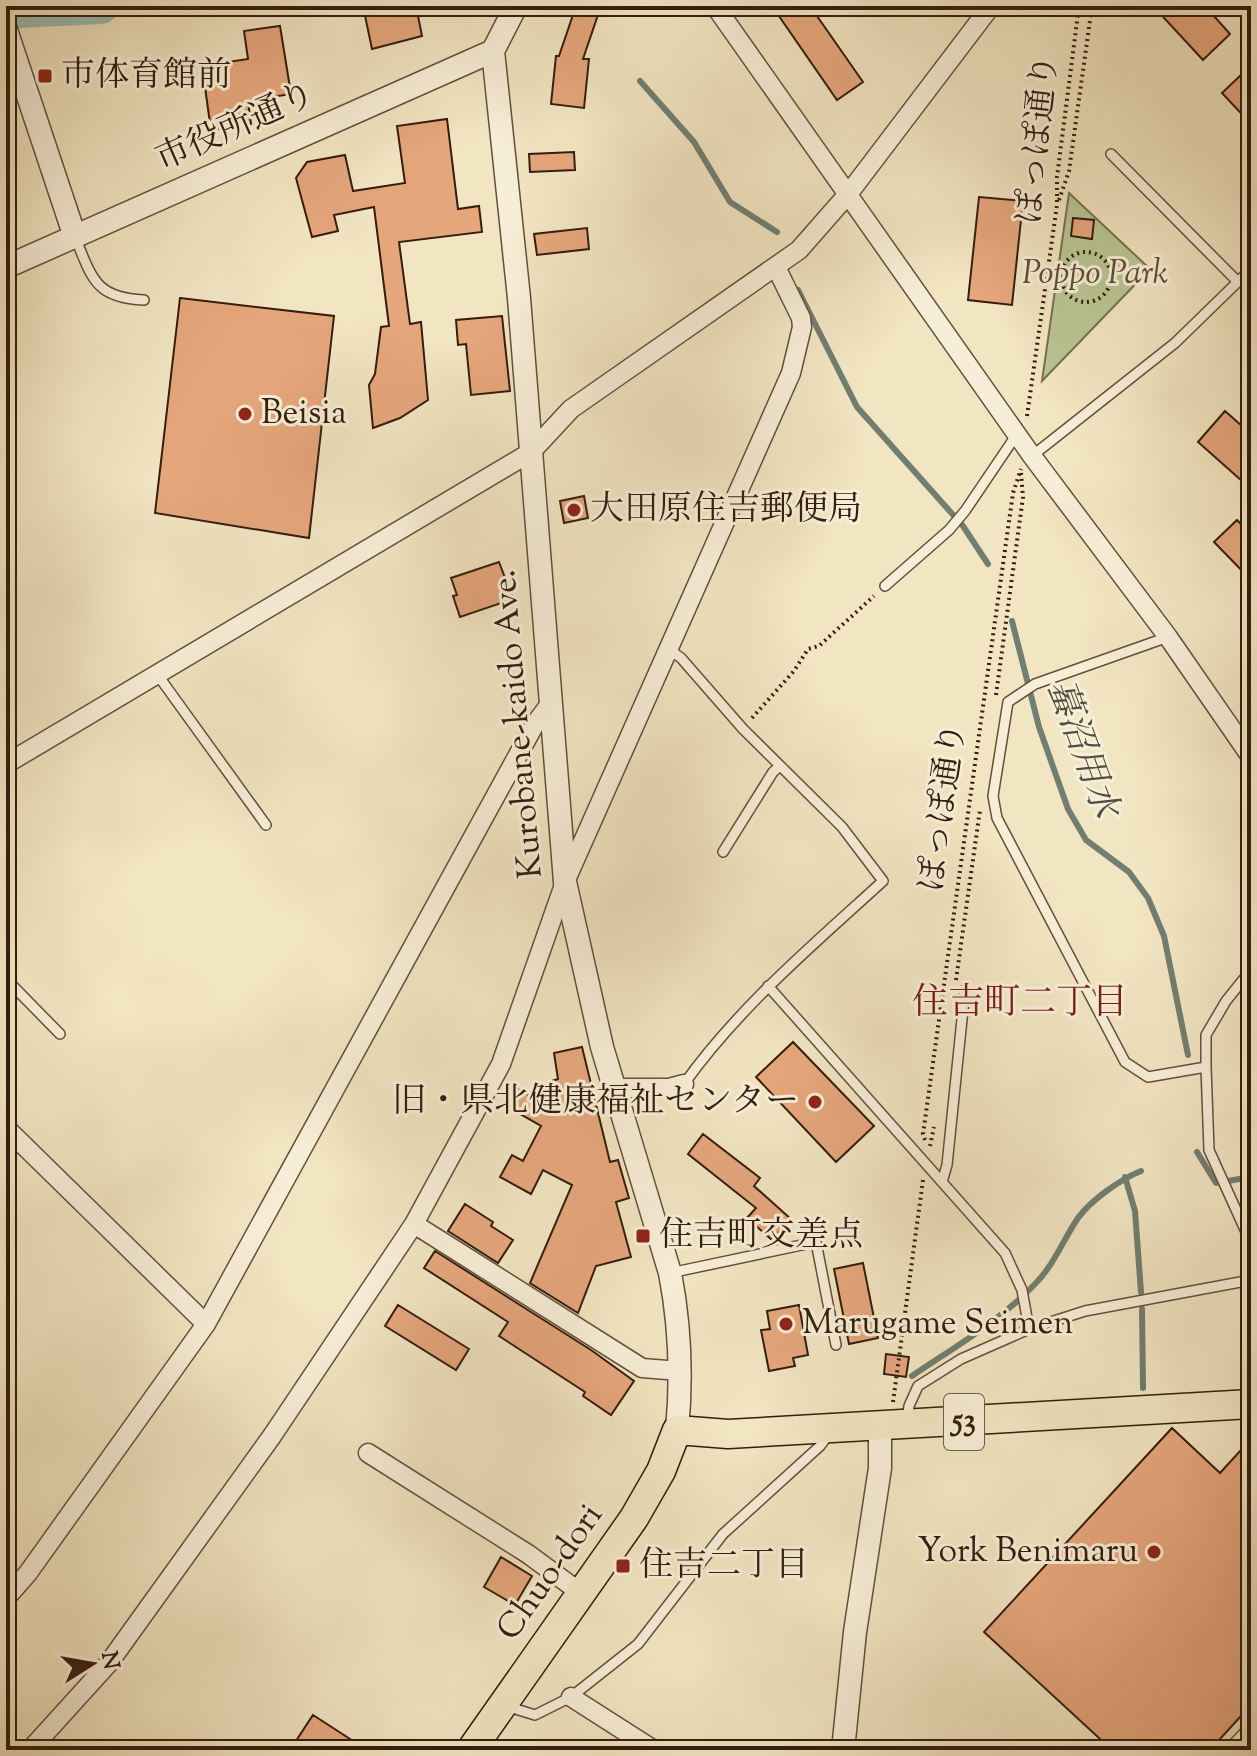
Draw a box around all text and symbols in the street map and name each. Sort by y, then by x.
place label: 市体育館前 [61,52,231,101]
street label: ぽっぽ通り [1006,52,1072,226]
marker: 市体育館前 [36,67,54,85]
street label: 市役所通り [148,71,324,185]
park label: Poppo Park [1022,250,1168,299]
place label: Beisia [261,390,347,439]
marker: Beisia [236,405,254,423]
place label: 大田原住吉郵便局 [590,486,862,535]
marker: 大田原住吉郵便局 [565,501,583,519]
street label: Kurobane-kaido Ave. [481,568,557,880]
water label: 蟇沼用水 [1032,672,1131,828]
street label: ぽっぽ通り [908,719,980,895]
district label: 住吉町二丁目 [912,978,1128,1030]
place label: 旧・県北健康福祉センター [392,1078,799,1127]
marker: 旧・県北健康福祉センター [806,1093,824,1111]
place label: 住吉町交差点 [659,1212,863,1261]
marker: 住吉町交差点 [634,1227,652,1245]
place label: Marugame Seimen [802,1300,1073,1349]
marker: Marugame Seimen [777,1315,795,1333]
road number: 53 [944,1394,984,1450]
street label: Chuo-dori [486,1495,616,1651]
place label: York Benimaru [918,1528,1138,1577]
place label: 住吉二丁目 [639,1542,809,1591]
marker: York Benimaru [1145,1543,1163,1561]
marker: 住吉二丁目 [614,1557,632,1575]
north arrow [52,1624,132,1704]
text: N [91,1649,126,1673]

